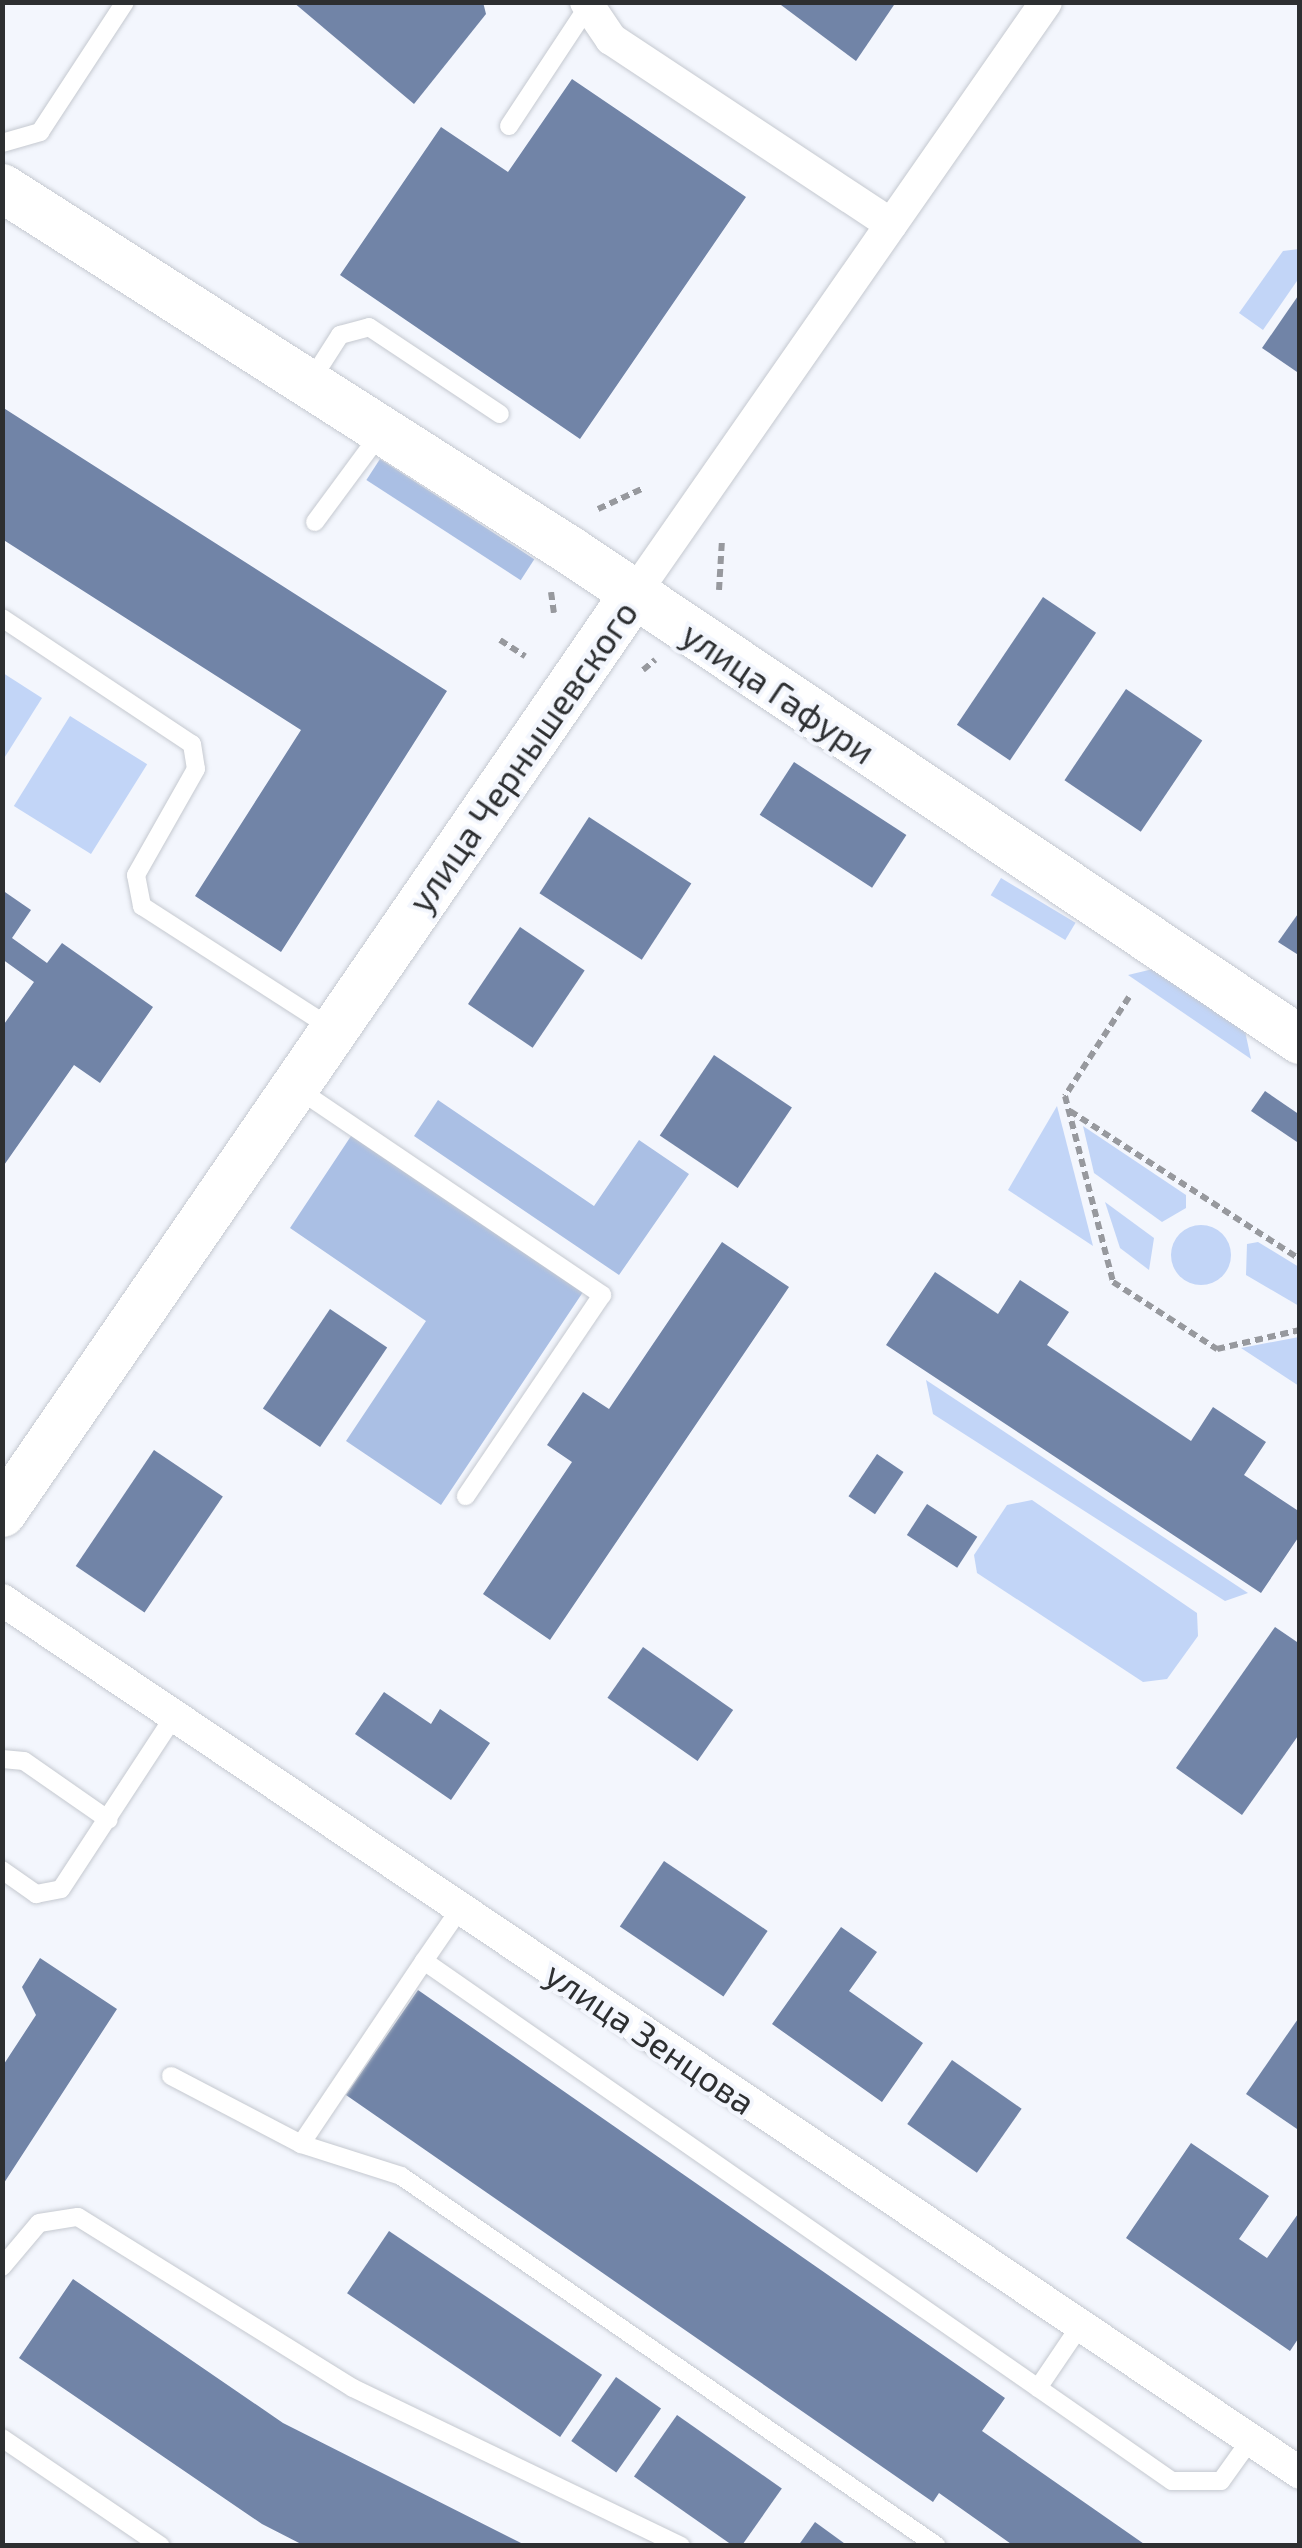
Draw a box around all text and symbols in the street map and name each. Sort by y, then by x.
street label: улица Чернышевского [399,592,645,920]
street label: улица Гафури [675,612,883,772]
street label: улица Зенцова [538,1952,764,2122]

